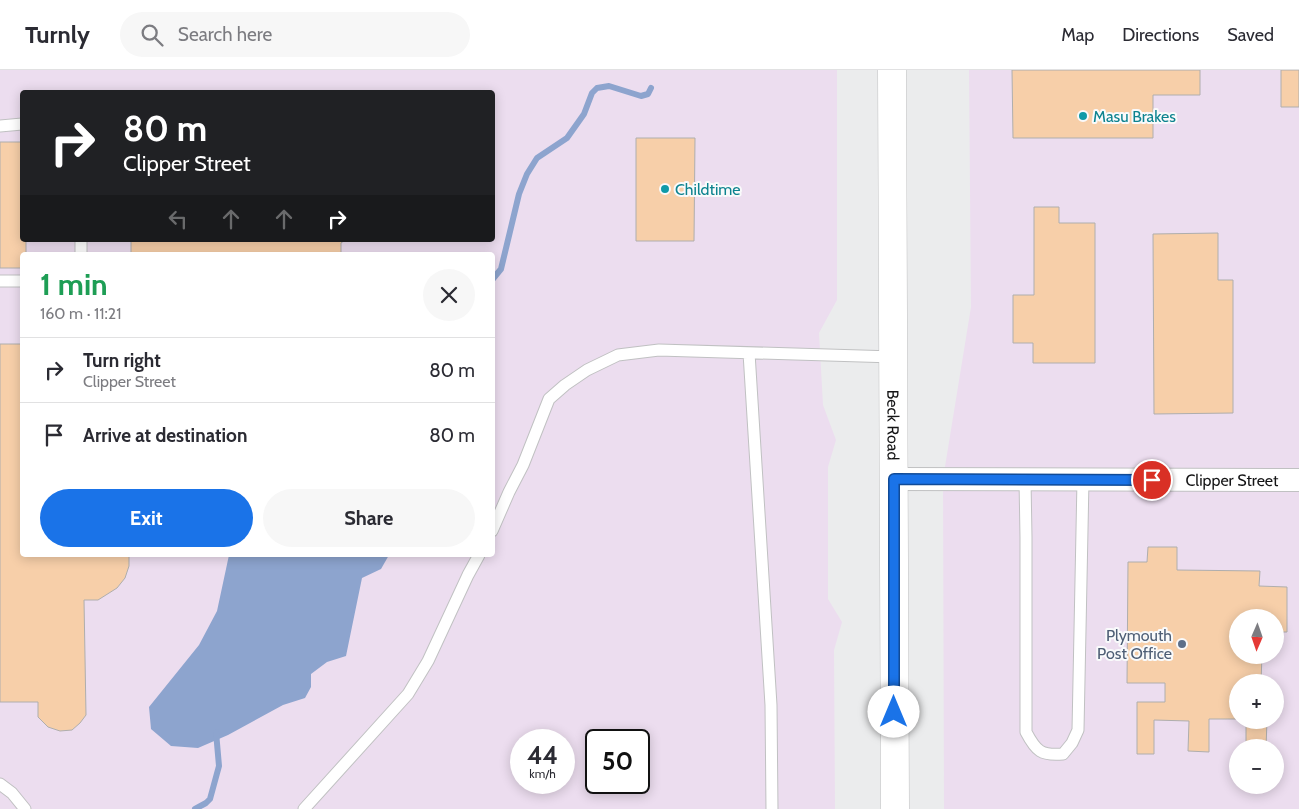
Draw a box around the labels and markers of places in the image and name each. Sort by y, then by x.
place label: Masu Brakes [1093,107,1176,126]
marker: Masu Brakes [1077,110,1089,122]
place label: Childtime [675,180,741,199]
marker: Childtime [659,183,671,195]
pin [1131,459,1173,501]
place label: Plymouth Post Office [1097,626,1172,663]
marker: Plymouth Post Office [1176,638,1188,650]

